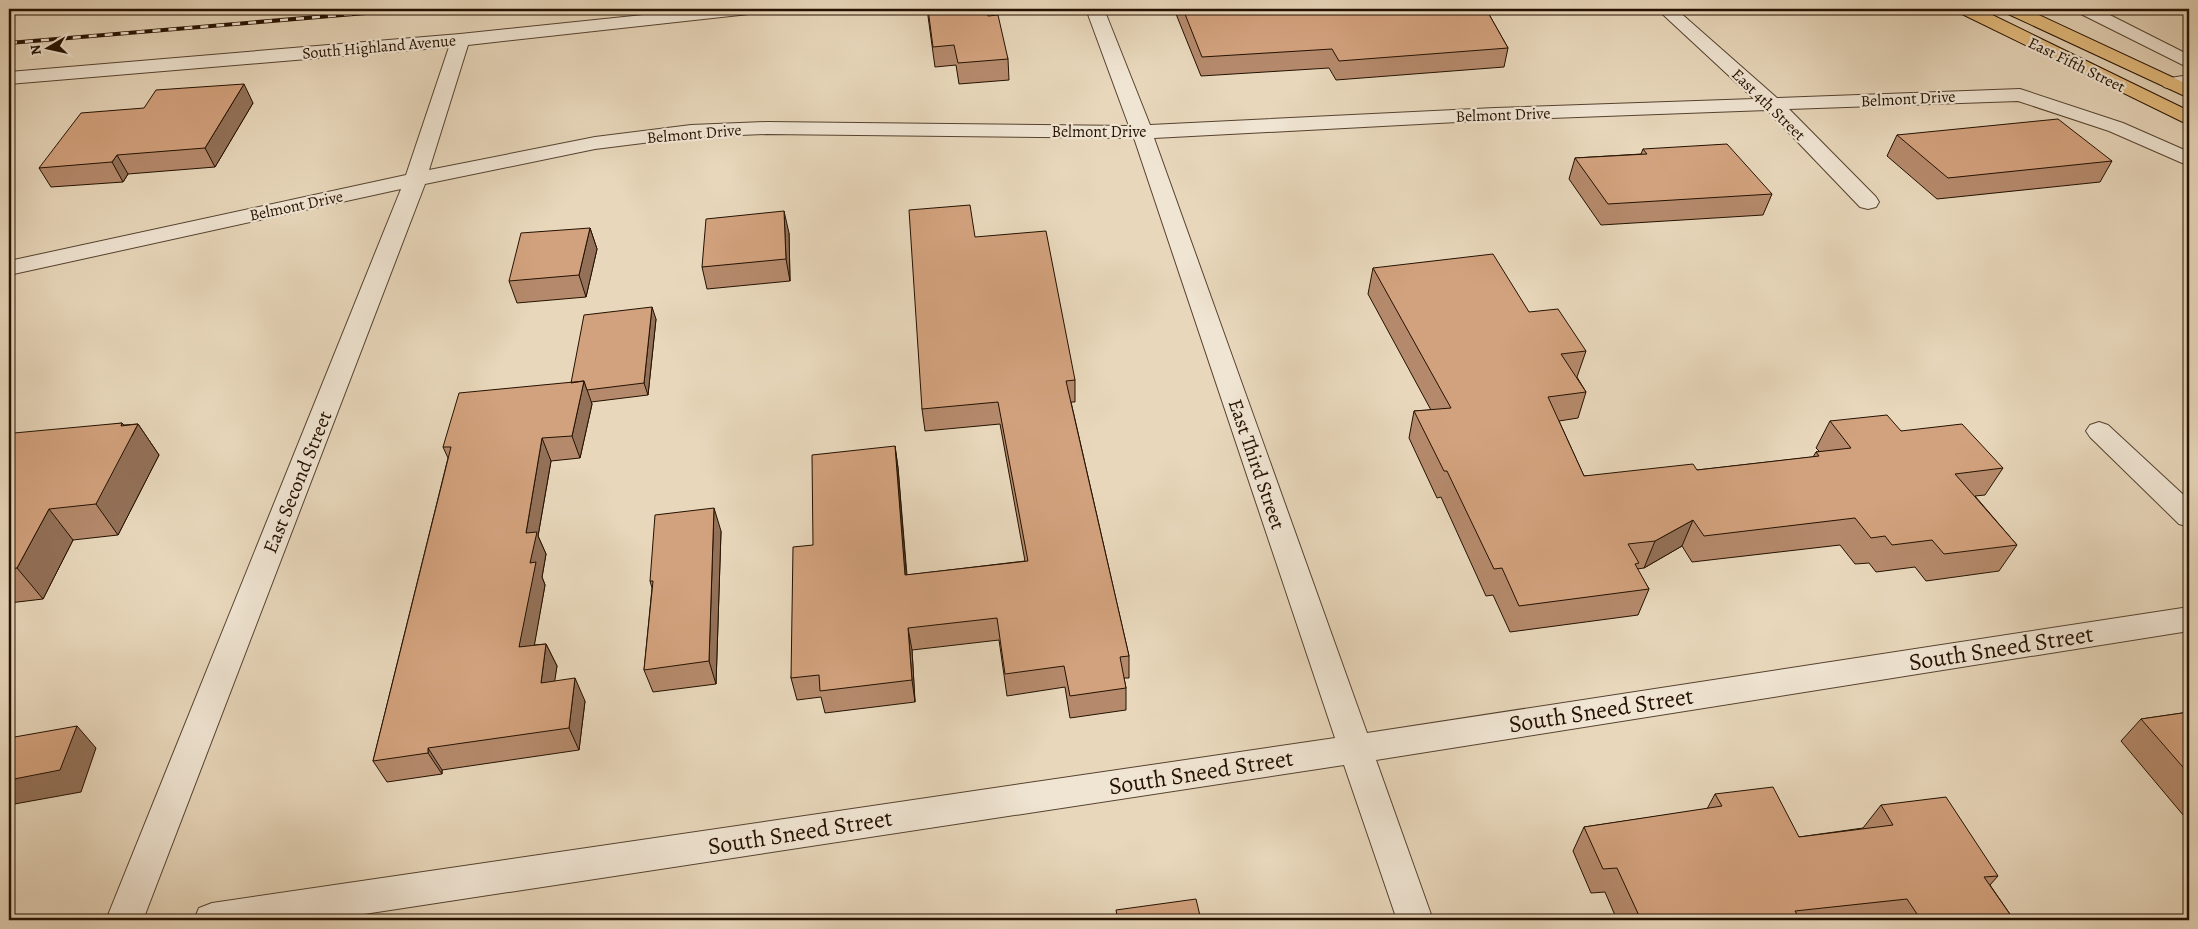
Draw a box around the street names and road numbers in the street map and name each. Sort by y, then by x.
street label: South Highland Avenue [301,29,457,65]
street label: East Fifth Street [2024,32,2129,98]
street label: East 4th Street [1726,64,1810,146]
street label: Belmont Drive [1860,86,1956,112]
street label: Belmont Drive [1455,102,1551,128]
street label: Belmont Drive [646,119,742,149]
street label: Belmont Drive [1052,121,1146,143]
street label: Belmont Drive [248,185,345,227]
street label: East Third Street [1222,395,1292,533]
street label: East Second Street [257,407,339,557]
street label: South Sneed Street [1906,618,2096,678]
street label: South Sneed Street [1506,680,1696,740]
street label: South Sneed Street [1106,742,1296,802]
street label: South Sneed Street [705,802,895,862]

